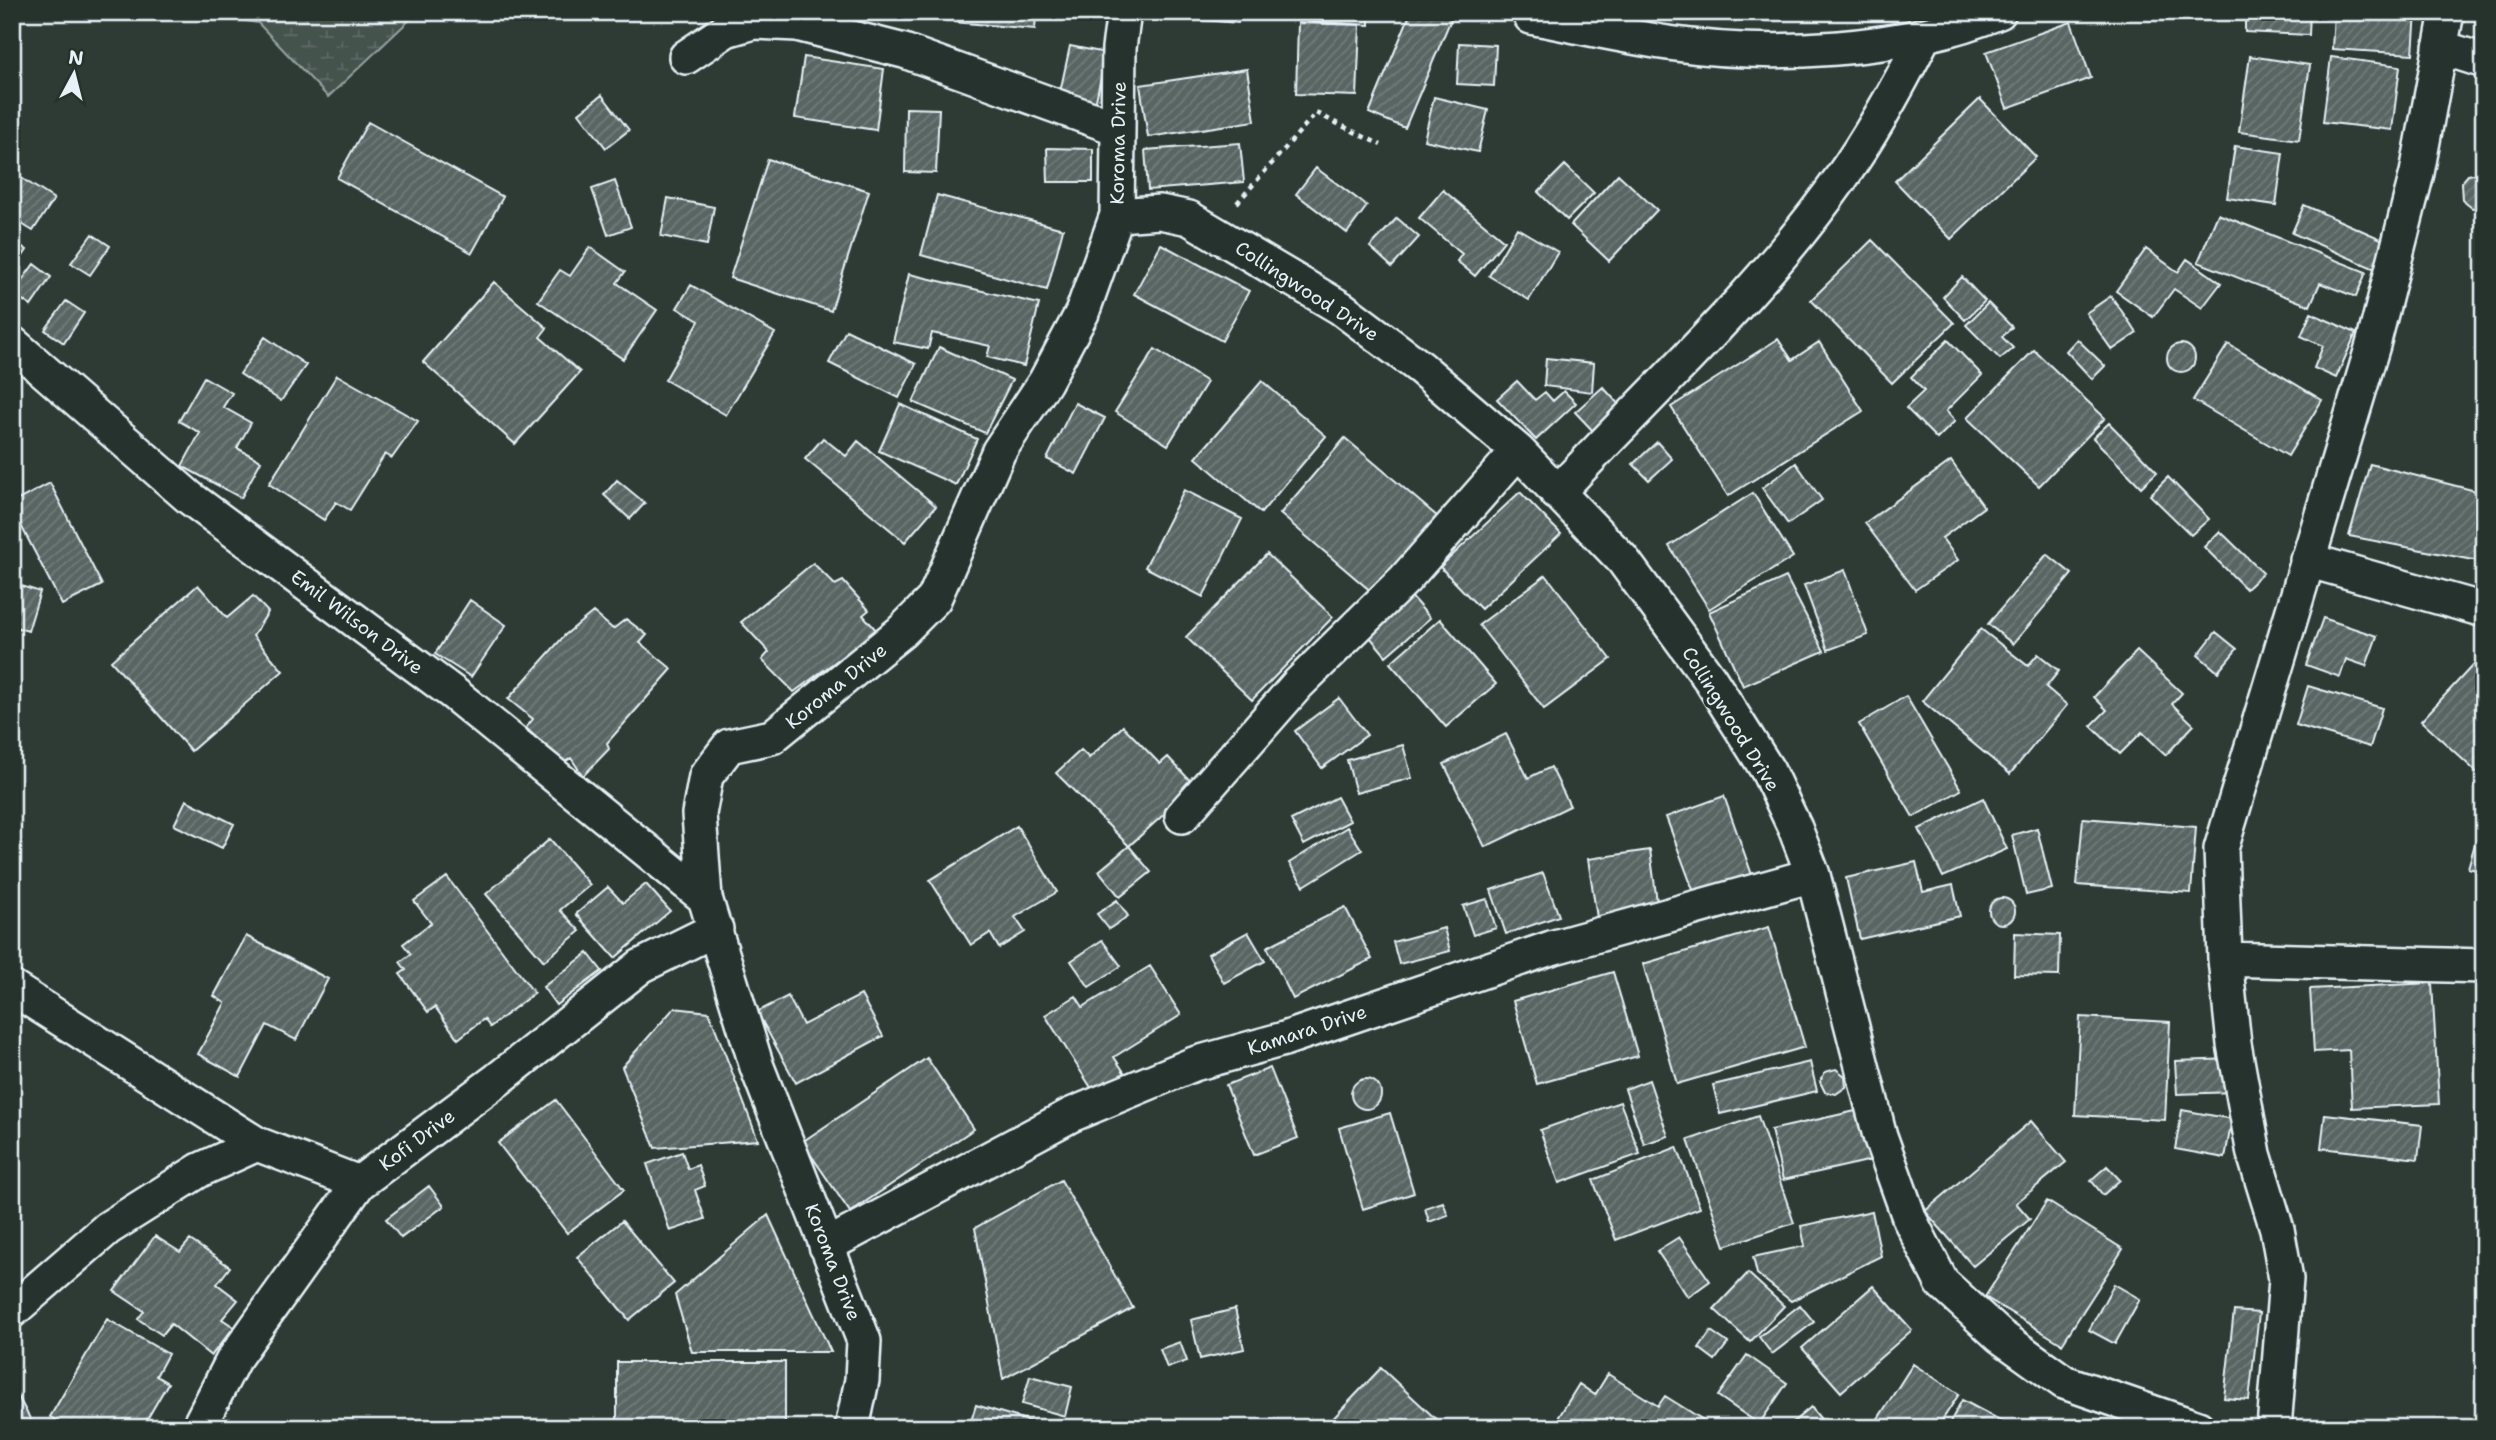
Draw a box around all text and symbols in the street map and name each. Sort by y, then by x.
north arrow [38,38,108,108]
text: N [67,44,85,71]
street label: Koroma Drive [1104,81,1132,205]
street label: Collingwood Drive [1230,235,1384,347]
street label: Emil Wilson Drive [286,564,428,680]
street label: Koroma Drive [780,637,892,735]
street label: Collingwood Drive [1676,642,1786,796]
street label: Kamara Drive [1244,999,1370,1061]
street label: Kofi Drive [374,1103,460,1177]
street label: Koroma Drive [799,1200,867,1324]

